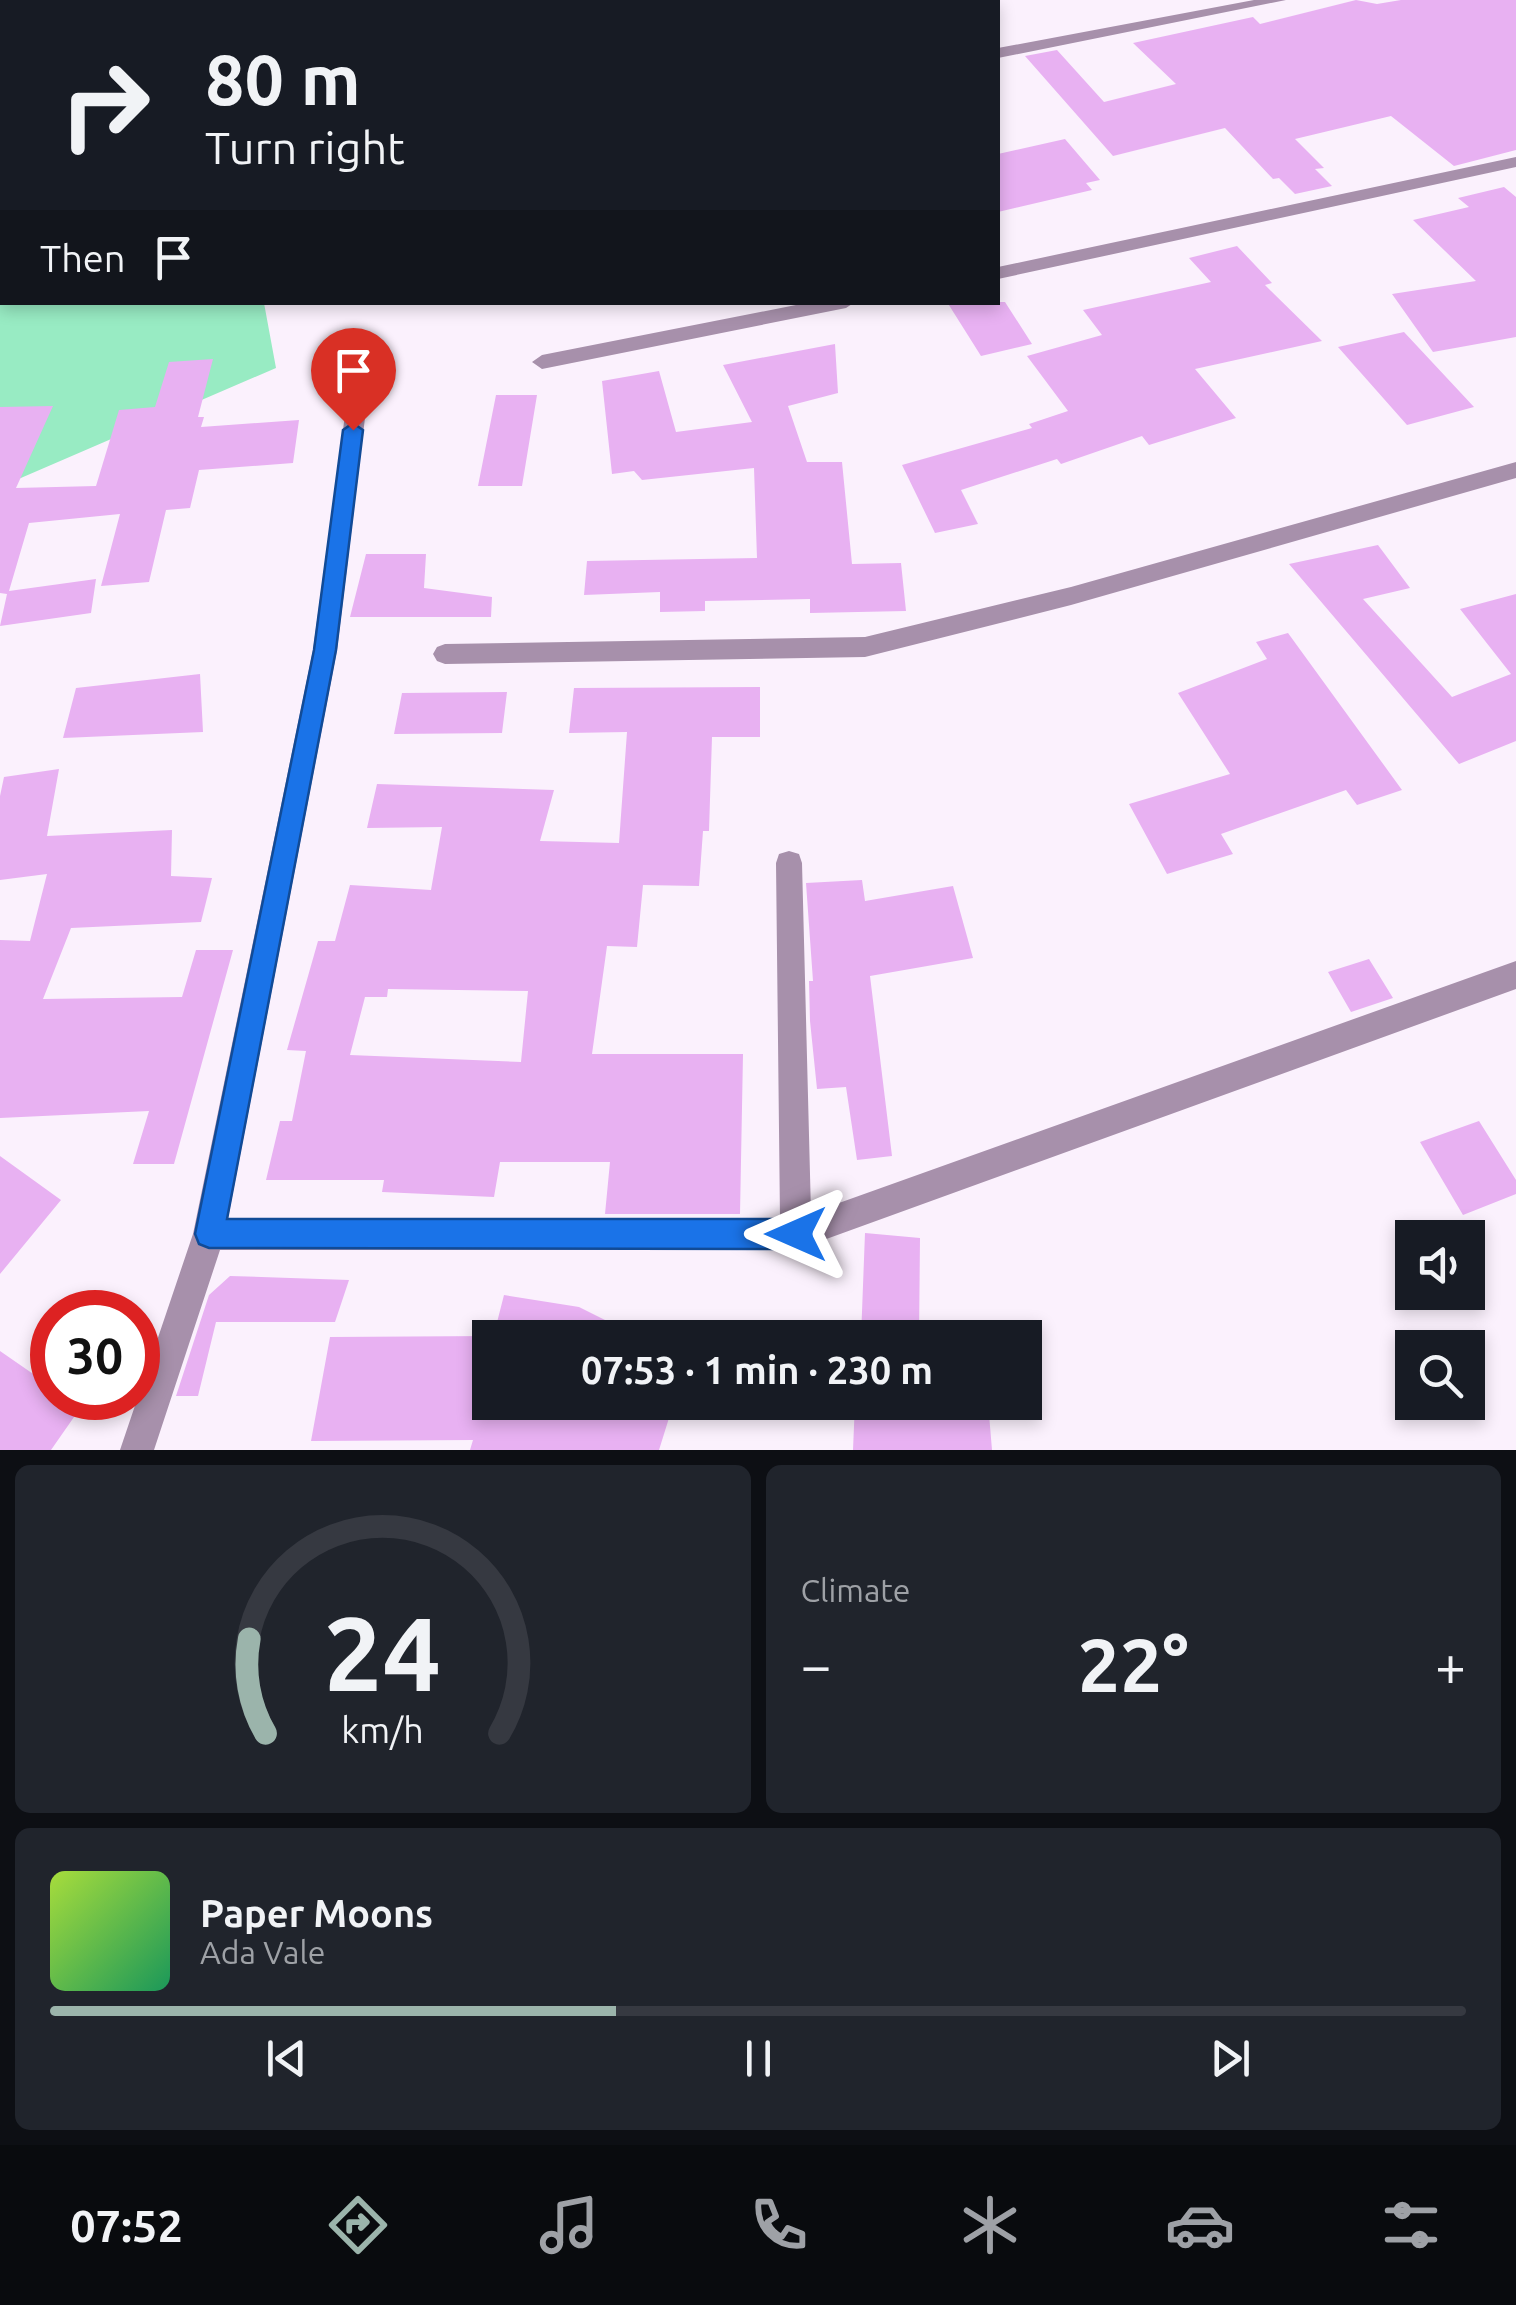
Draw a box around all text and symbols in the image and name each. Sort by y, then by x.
icon: right [40,40,170,170]
text: 80 m [205,40,361,118]
text: Turn right [205,122,405,173]
icon: arrive [146,230,201,285]
text: Then [40,237,126,279]
pin [311,328,396,431]
icon: arrive [326,343,381,398]
position arrow [744,1182,848,1286]
map controls [1395,1220,1485,1420]
button: sound [1395,1220,1485,1310]
speed limit sign: 30 [30,1290,160,1420]
button: search [1395,1330,1485,1420]
text: 07:53 · 1 min · 230 m [581,1349,933,1391]
text: Climate [801,1572,911,1608]
text: 24 [324,1594,441,1711]
text: 22° [1078,1622,1189,1706]
text: − [801,1634,832,1695]
text: + [1435,1634,1466,1695]
text: km/h [341,1710,424,1750]
text: Paper Moons [200,1892,433,1934]
text: Ada Vale [200,1934,326,1970]
icon: previous [259,2031,314,2086]
icon: pause [731,2031,786,2086]
icon: next [1203,2031,1258,2086]
icon: directions [323,2190,393,2260]
icon: music [534,2190,604,2260]
icon: phone [744,2190,814,2260]
icon: climate [955,2190,1025,2260]
icon: car [1165,2190,1235,2260]
icon: filters [1376,2190,1446,2260]
text: 07:52 [70,2200,183,2251]

